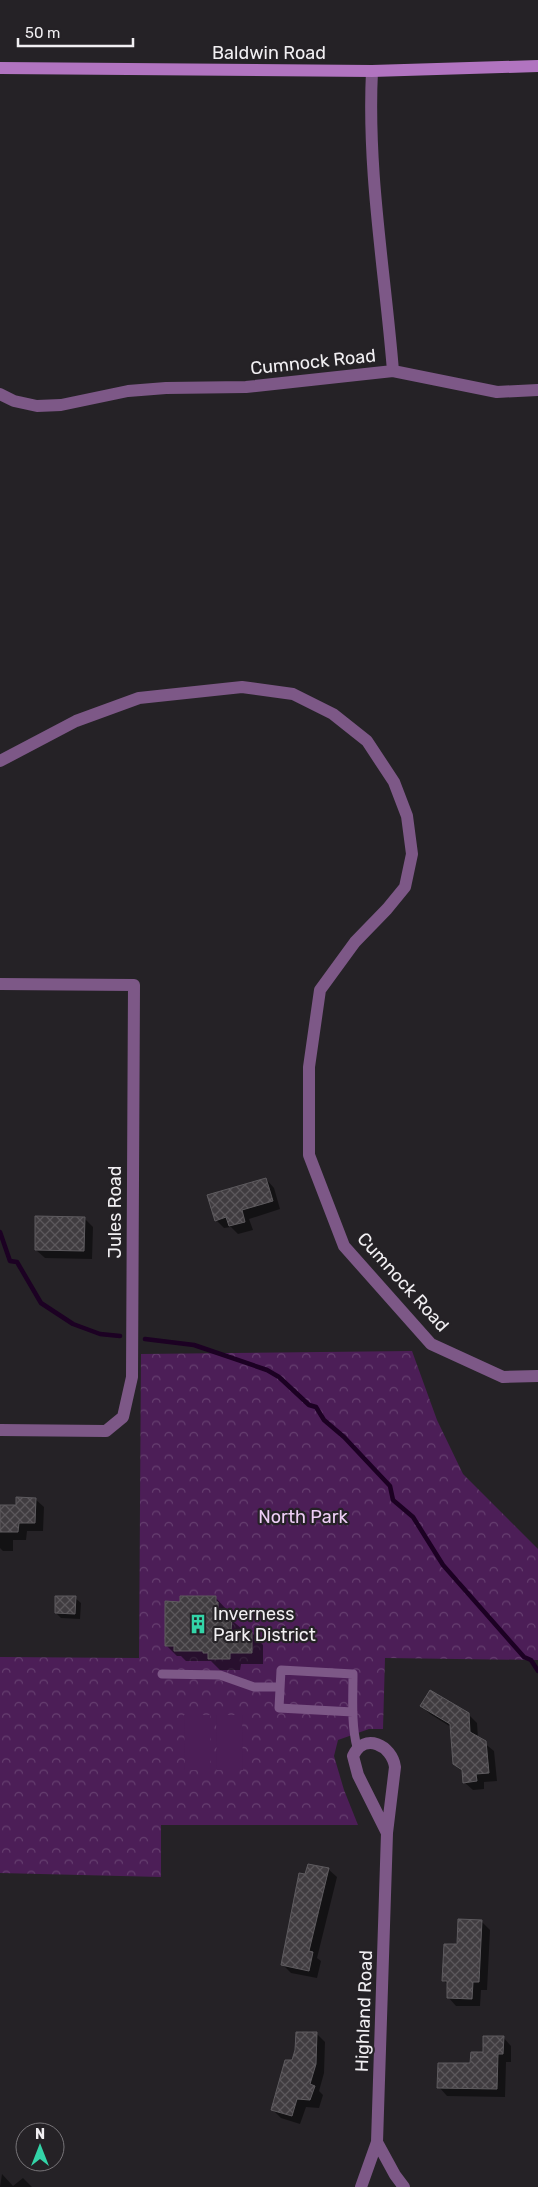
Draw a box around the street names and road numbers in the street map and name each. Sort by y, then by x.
street label: Baldwin Road [212,42,326,64]
street label: Cumnock Road [249,344,377,380]
street label: Jules Road [104,1166,126,1258]
street label: Cumnock Road [353,1228,453,1336]
street label: Highland Road [351,1950,377,2072]

